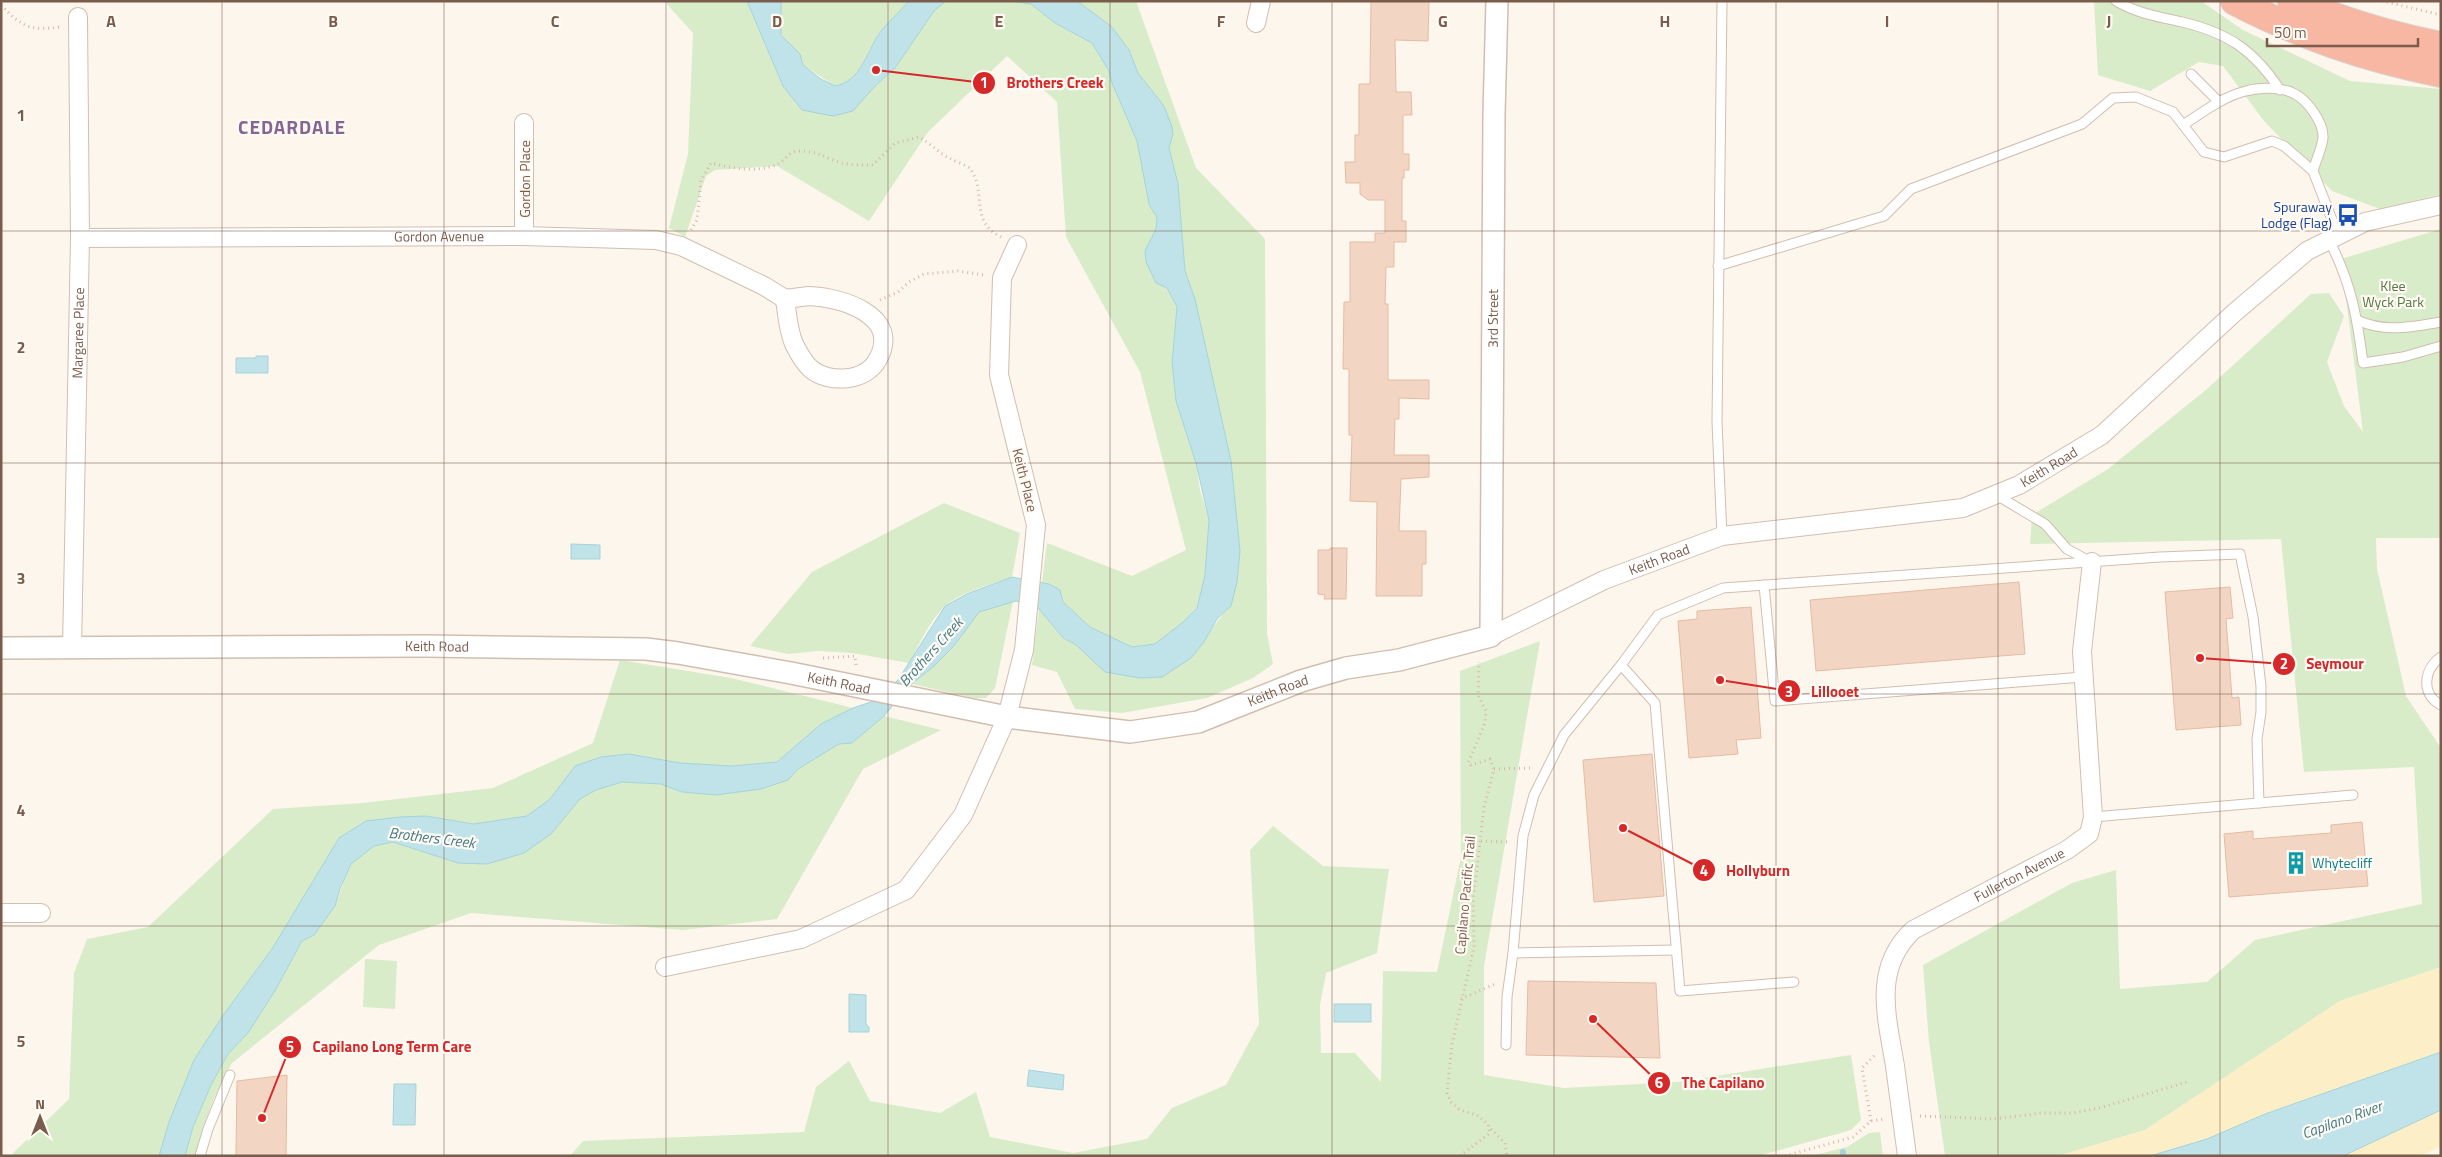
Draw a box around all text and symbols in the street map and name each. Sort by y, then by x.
text: A [106,9,116,33]
text: B [328,9,338,33]
text: C [551,9,560,33]
text: D [772,9,782,33]
text: E [995,9,1004,33]
text: F [1217,9,1226,33]
text: G [1438,9,1448,33]
text: H [1660,9,1670,33]
text: I [1885,9,1889,33]
text: J [2107,9,2111,33]
scale bar [2267,15,2418,47]
text: 50 m [2274,21,2307,44]
callout: Brothers Creek [971,68,1113,98]
text: 1 [980,71,988,94]
text: Brothers Creek [1007,71,1104,94]
text: 1 [17,103,25,127]
district label: CEDARDALE [238,112,346,141]
street label: Gordon Place [514,140,535,218]
place label: Spuraway Lodge (Flag) [2261,196,2332,233]
bus stop icon: Spuraway Lodge (Flag) [2335,202,2361,228]
street label: Gordon Avenue [394,225,484,247]
park label: Klee Wyck Park [2362,275,2424,312]
street label: Margaree Place [66,287,89,379]
street label: 3rd Street [1482,289,1503,348]
text: 2 [17,335,25,359]
street label: Keith Road [2016,441,2081,492]
street label: Keith Place [1007,446,1044,514]
street label: Keith Road [1625,538,1693,580]
text: 3 [17,566,25,590]
water label: Brothers Creek [893,610,970,692]
street label: Keith Road [405,635,469,657]
callout: Seymour [2271,649,2374,679]
text: 2 [2280,652,2288,675]
text: Seymour [2306,652,2364,675]
street label: Keith Road [806,666,872,699]
street label: Keith Road [1244,669,1310,711]
callout: Lillooet [1776,676,1869,706]
text: 3 [1785,680,1793,703]
text: Lillooet [1811,680,1860,703]
text: 4 [17,798,26,822]
water label: Brothers Creek [388,821,479,854]
street label: Capilano Pacific Trail [1449,835,1480,955]
street label: Fullerton Avenue [1970,842,2068,907]
building icon: Whytecliff [2283,850,2309,876]
place label: Whytecliff [2312,852,2373,873]
callout: Hollyburn [1691,855,1800,885]
text: 4 [1700,859,1708,882]
text: Hollyburn [1726,859,1790,882]
text: 5 [17,1029,26,1053]
callout: Capilano Long Term Care [278,1032,481,1062]
text: 5 [286,1035,294,1058]
text: Capilano Long Term Care [313,1035,472,1058]
callout: The Capilano [1647,1068,1775,1098]
text: 6 [1655,1071,1663,1094]
text: The Capilano [1682,1071,1765,1094]
north arrow [15,1092,65,1142]
text: N [35,1093,45,1114]
water label: Capilano River [2298,1094,2387,1145]

